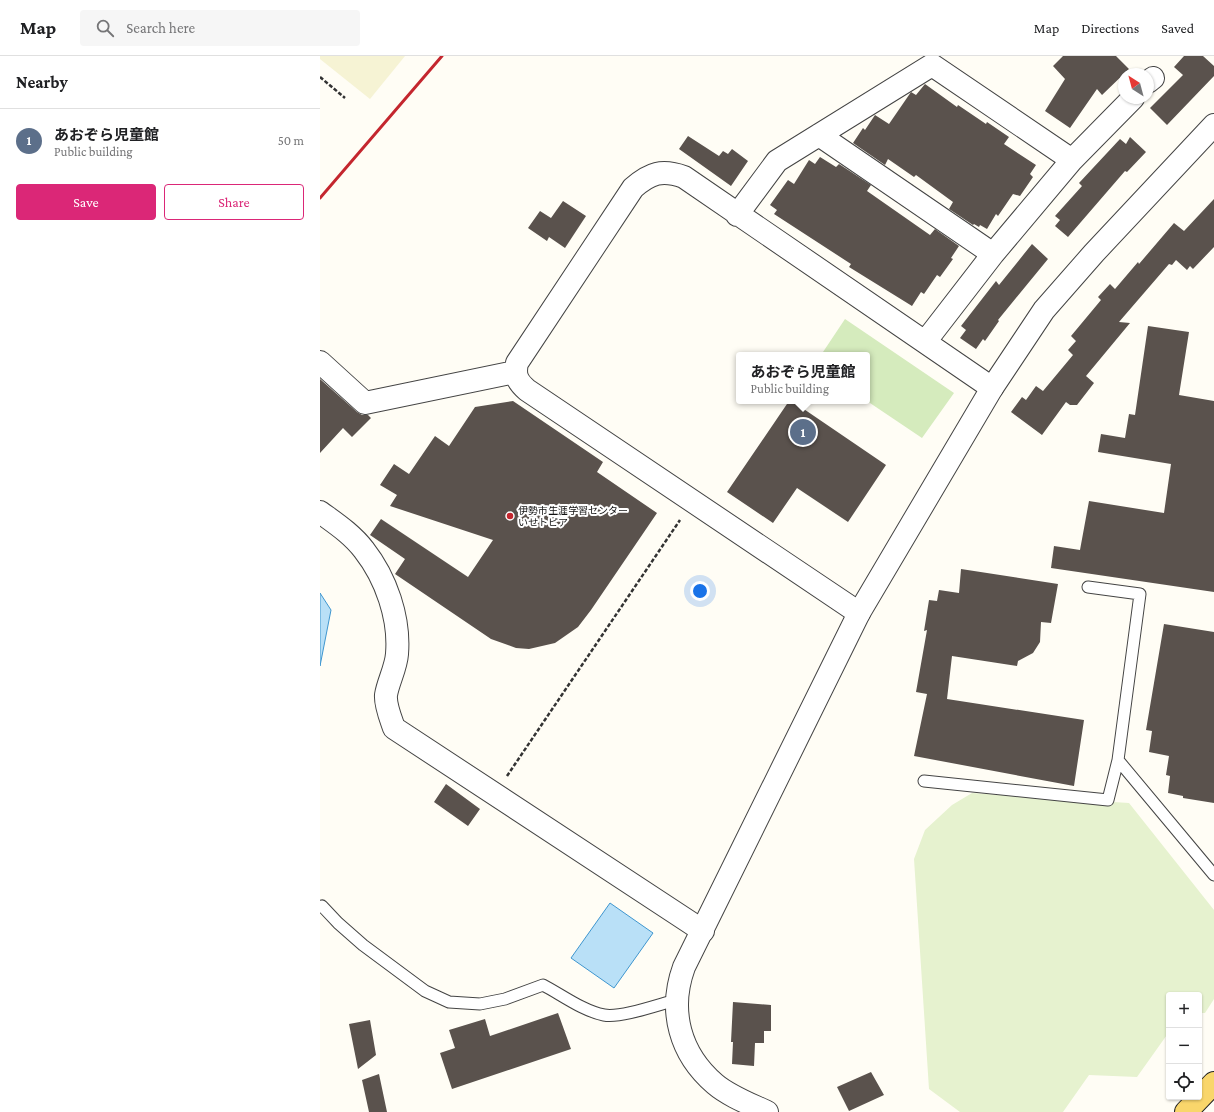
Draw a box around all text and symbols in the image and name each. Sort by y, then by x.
search box [80,10,360,46]
text: Map [20,17,56,38]
icon: search [94,17,116,39]
text: Search here [126,20,195,36]
text: Map [1034,20,1059,36]
text: Directions [1081,20,1139,36]
text: Saved [1161,20,1194,36]
north arrow [1118,68,1154,104]
text: Nearby [16,73,68,92]
text: あおぞら児童館 [54,127,159,143]
text: 1 [27,133,31,148]
text: 50 m [278,133,304,148]
text: Public building [54,144,133,159]
button: Save [16,184,156,220]
button: Share [164,184,304,220]
popup [736,352,870,404]
text: あおぞら児童館 [750,364,856,380]
text: Public building [750,381,829,396]
pin: 1 [790,417,816,447]
place label: 伊勢市生涯学習センター いせトピア [518,505,628,528]
marker: 伊勢市生涯学習センター いせトピア [505,511,515,521]
your location [690,581,710,601]
map controls [1166,992,1202,1100]
button: + [1166,992,1202,1028]
button: − [1166,1028,1202,1064]
button: locate [1166,1064,1202,1100]

